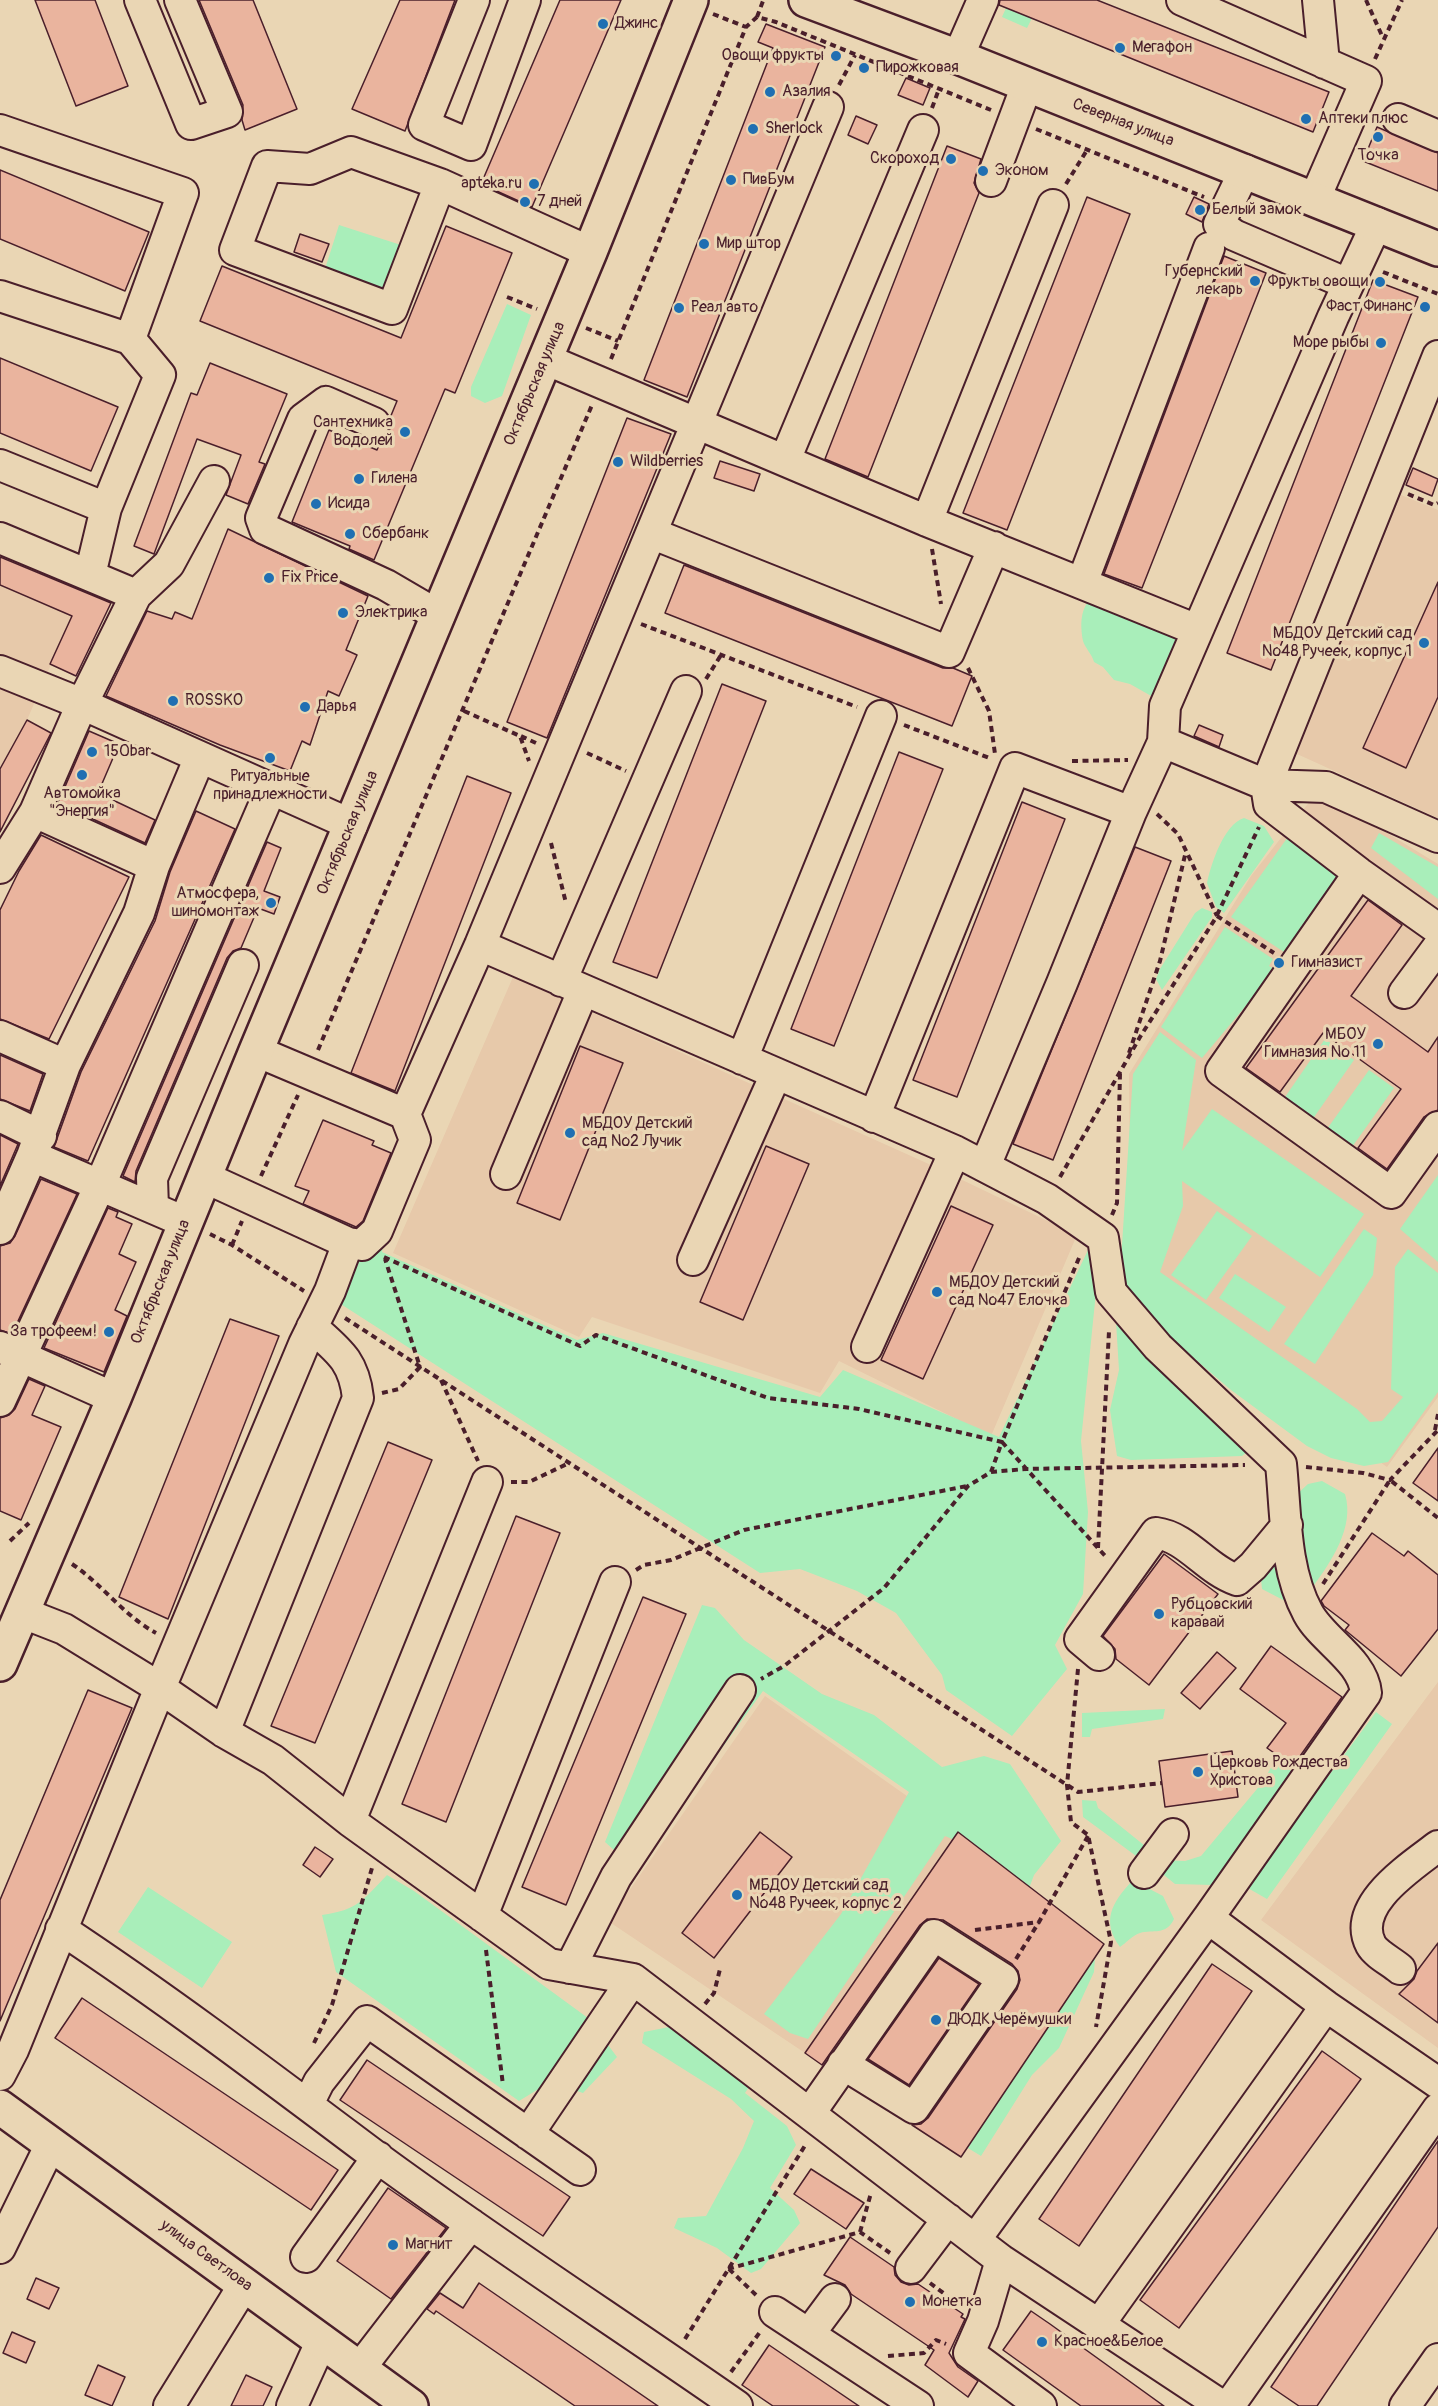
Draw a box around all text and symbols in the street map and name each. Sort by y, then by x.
place label: Джинс [615,14,658,34]
marker: Джинс [596,17,610,31]
place label: Мегафон [1132,38,1192,58]
marker: Мегафон [1113,41,1127,55]
place label: Овощи фрукты [722,46,824,66]
marker: Овощи фрукты [829,49,843,63]
place label: Пирожковая [876,58,959,78]
marker: Пирожковая [857,61,871,75]
place label: Азалия [782,82,831,102]
marker: Азалия [763,85,777,99]
street label: Северная улица [1069,95,1177,151]
place label: Аптеки плюс [1318,109,1408,129]
marker: Аптеки плюс [1299,112,1313,126]
place label: Sherlock [765,119,823,139]
marker: Sherlock [746,122,760,136]
marker: Точка [1371,130,1385,144]
place label: Точка [1357,146,1399,166]
place label: Скороход [870,149,939,169]
marker: Скороход [944,152,958,166]
place label: Эконом [995,161,1049,181]
marker: Эконом [976,164,990,178]
place label: ПивБум [743,170,795,190]
marker: ПивБум [724,173,738,187]
place label: apteka.ru [461,174,522,194]
marker: apteka.ru [527,177,541,191]
place label: 7 дней [537,192,582,212]
marker: 7 дней [518,195,532,209]
place label: Белый замок [1212,200,1302,220]
marker: Белый замок [1193,203,1207,217]
place label: Мир штор [716,234,781,254]
marker: Мир штор [697,237,711,251]
place label: Губернский лекарь [1165,262,1243,300]
place label: Фрукты овощи [1268,272,1368,292]
marker: Губернский лекарь [1248,274,1262,288]
marker: Фрукты овощи [1373,275,1387,289]
place label: Фаст Финанс [1326,297,1413,317]
place label: Реал авто [691,298,758,318]
marker: Фаст Финанс [1418,300,1432,314]
marker: Реал авто [672,301,686,315]
street label: Октябрьская улица [500,319,570,449]
place label: Море рыбы [1293,333,1369,353]
marker: Море рыбы [1374,336,1388,350]
place label: Сантехника Водолей [313,413,393,451]
marker: Сантехника Водолей [398,425,412,439]
place label: Wildberries [630,452,703,472]
marker: Wildberries [611,455,625,469]
place label: Гилена [371,469,418,489]
marker: Гилена [352,472,366,486]
place label: Исида [328,494,370,514]
marker: Исида [309,497,323,511]
place label: Сбербанк [362,524,429,544]
marker: Сбербанк [343,527,357,541]
place label: Fix Price [281,568,338,588]
marker: Fix Price [262,571,276,585]
place label: Электрика [355,603,428,623]
marker: Электрика [336,606,350,620]
place label: МБДОУ Детский сад №48 Ручеек, корпус 1 [1262,624,1412,662]
marker: МБДОУ Детский сад №48 Ручеек, корпус 1 [1417,636,1431,650]
place label: ROSSKO [185,691,243,711]
marker: ROSSKO [166,694,180,708]
place label: Дарья [317,697,356,717]
marker: Дарья [298,700,312,714]
place label: 150bar [104,742,151,762]
marker: 150bar [85,745,99,759]
marker: Ритуальные принадлежности [263,751,277,765]
place label: Ритуальные принадлежности [213,767,327,805]
marker: Автомойка "Энергия" [75,768,89,782]
street label: Октябрьская улица [313,768,383,898]
place label: Автомойка "Энергия" [43,784,121,822]
place label: Атмосфера, шиномонтаж [171,884,259,922]
marker: Атмосфера, шиномонтаж [264,896,278,910]
place label: Гимназист [1291,953,1362,973]
marker: Гимназист [1272,956,1286,970]
place label: МБОУ Гимназия № 11 [1264,1025,1366,1063]
marker: МБОУ Гимназия № 11 [1371,1037,1385,1051]
place label: МБДОУ Детский сад №2 Лучик [582,1114,693,1152]
marker: МБДОУ Детский сад №2 Лучик [563,1126,577,1140]
street label: Октябрьская улица [127,1217,195,1347]
place label: МБДОУ Детский сад №47 Елочка [949,1273,1067,1311]
marker: МБДОУ Детский сад №47 Елочка [930,1285,944,1299]
place label: За трофеем! [10,1322,97,1342]
marker: За трофеем! [102,1325,116,1339]
place label: Рубцовский каравай [1171,1595,1253,1633]
marker: Рубцовский каравай [1152,1607,1166,1621]
place label: Церковь Рождества Христова [1210,1753,1348,1791]
marker: Церковь Рождества Христова [1191,1765,1205,1779]
place label: МБДОУ Детский сад №48 Ручеек, корпус 2 [749,1876,902,1914]
marker: МБДОУ Детский сад №48 Ручеек, корпус 2 [730,1888,744,1902]
place label: ДЮДК Черёмушки [948,2010,1071,2030]
marker: ДЮДК Черёмушки [929,2013,943,2027]
street label: улица Светлова [156,2216,256,2296]
place label: Магнит [405,2235,453,2255]
marker: Магнит [386,2238,400,2252]
place label: Монетка [922,2292,982,2312]
marker: Монетка [903,2295,917,2309]
place label: Красное&Белое [1054,2332,1163,2352]
marker: Красное&Белое [1035,2335,1049,2349]

